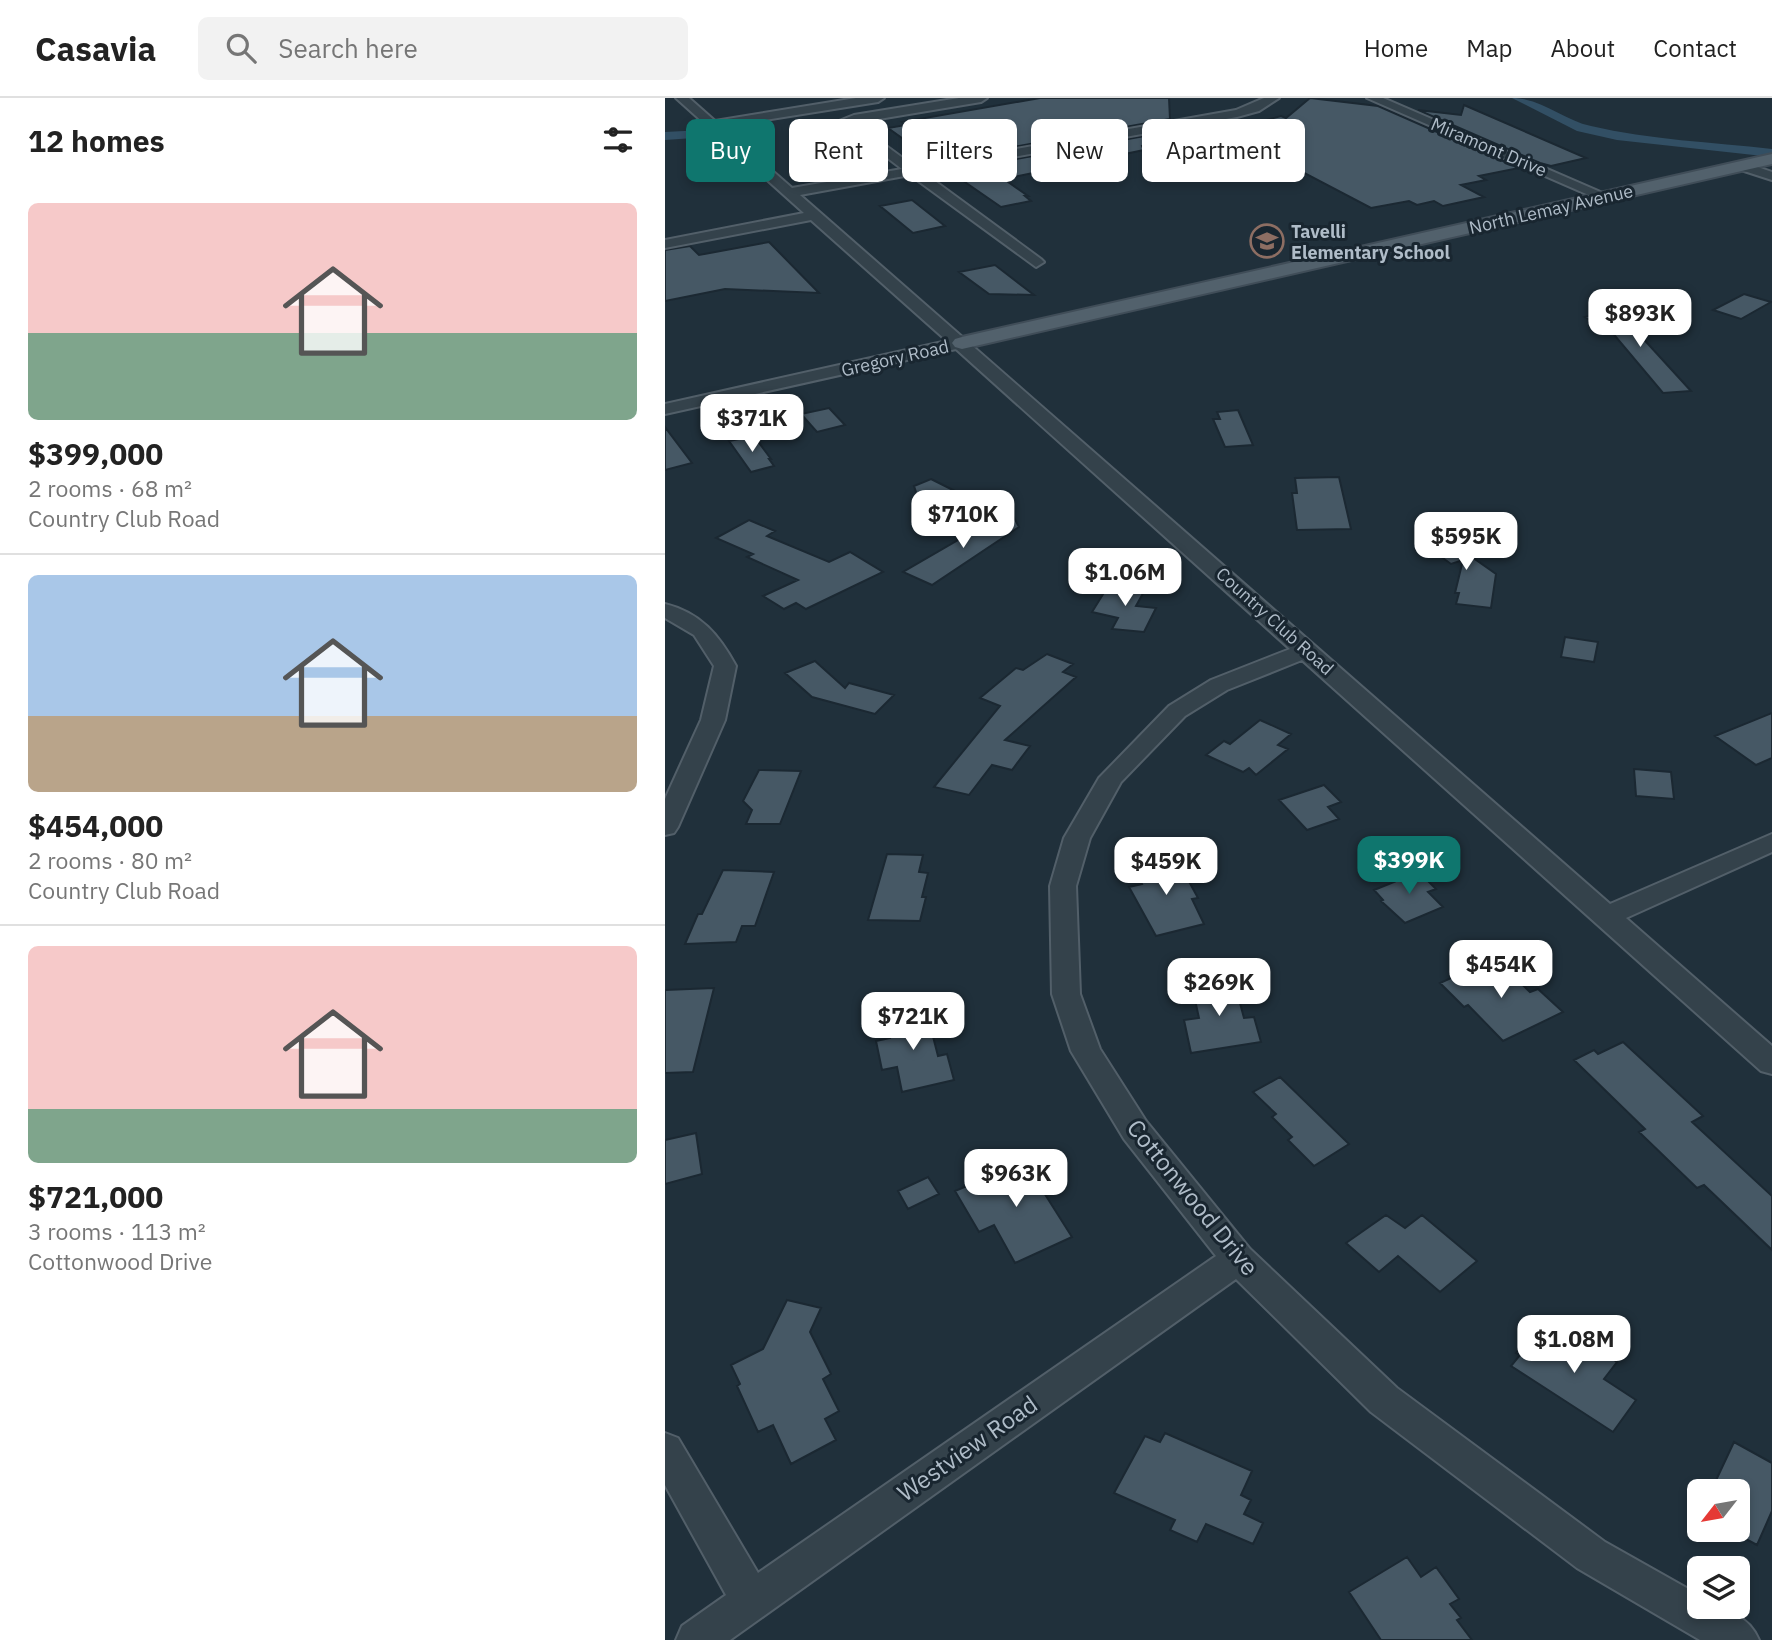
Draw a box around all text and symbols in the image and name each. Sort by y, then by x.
search box [198,17,688,80]
text: Casavia [35,27,156,70]
icon: search [222,29,260,67]
text: Search here [278,31,418,65]
text: Home [1364,32,1428,64]
text: Map [1466,32,1512,64]
text: About [1550,32,1615,64]
text: Contact [1653,32,1737,64]
street label: Miramont Drive [1428,112,1550,182]
chip: Buy [686,119,775,182]
chip: Rent [789,119,888,182]
chip: Filters [902,119,1017,182]
chip: New [1031,119,1128,182]
chip: Apartment [1142,119,1305,182]
text: 12 homes [28,121,165,160]
icon: filters [599,121,637,159]
street label: North Lemay Avenue [1467,179,1635,239]
place label: Tavelli Elementary School [1291,220,1450,264]
school or university icon: Tavelli Elementary School [1248,222,1286,260]
icon: home [270,248,396,374]
pin: $893K [1591,289,1689,349]
text: $893K [1604,297,1676,327]
street label: Gregory Road [839,334,951,382]
pin: $371K [703,394,801,454]
text: $371K [716,402,788,432]
text: $399,000 [28,434,163,473]
text: 2 rooms · 68 m² [28,473,192,503]
pin: $710K [914,490,1012,550]
text: $710K [927,498,999,528]
text: Country Club Road [28,503,220,533]
pin: $595K [1417,512,1515,572]
text: $595K [1430,520,1502,550]
pin: $1.06M [1068,548,1182,608]
text: $1.06M [1084,556,1166,586]
street label: Country Club Road [1211,562,1339,680]
icon: home [270,620,396,746]
text: $454,000 [28,806,163,845]
pin: $399K [1360,836,1458,896]
pin: $459K [1117,838,1215,897]
text: $399K [1373,844,1445,874]
text: 2 rooms · 80 m² [28,845,192,875]
text: $459K [1130,845,1202,875]
text: Country Club Road [28,875,220,905]
pin: $454K [1452,940,1550,1000]
text: $454K [1465,948,1537,978]
pin: $269K [1170,958,1268,1018]
text: $269K [1183,966,1255,996]
icon: home [270,991,396,1117]
pin: $721K [864,992,962,1052]
text: $721K [877,1000,949,1030]
street label: Cottonwood Drive [1120,1112,1266,1282]
pin: $963K [967,1150,1065,1209]
text: $963K [980,1157,1052,1187]
text: $721,000 [28,1177,163,1216]
text: 3 rooms · 113 m² [28,1216,206,1246]
text: Cottonwood Drive [28,1246,212,1276]
pin: $1.08M [1517,1316,1631,1375]
text: $1.08M [1533,1323,1615,1353]
street label: Westview Road [891,1388,1043,1508]
north arrow [1687,1479,1750,1542]
map controls [1687,1479,1750,1619]
button: layers [1687,1556,1750,1619]

